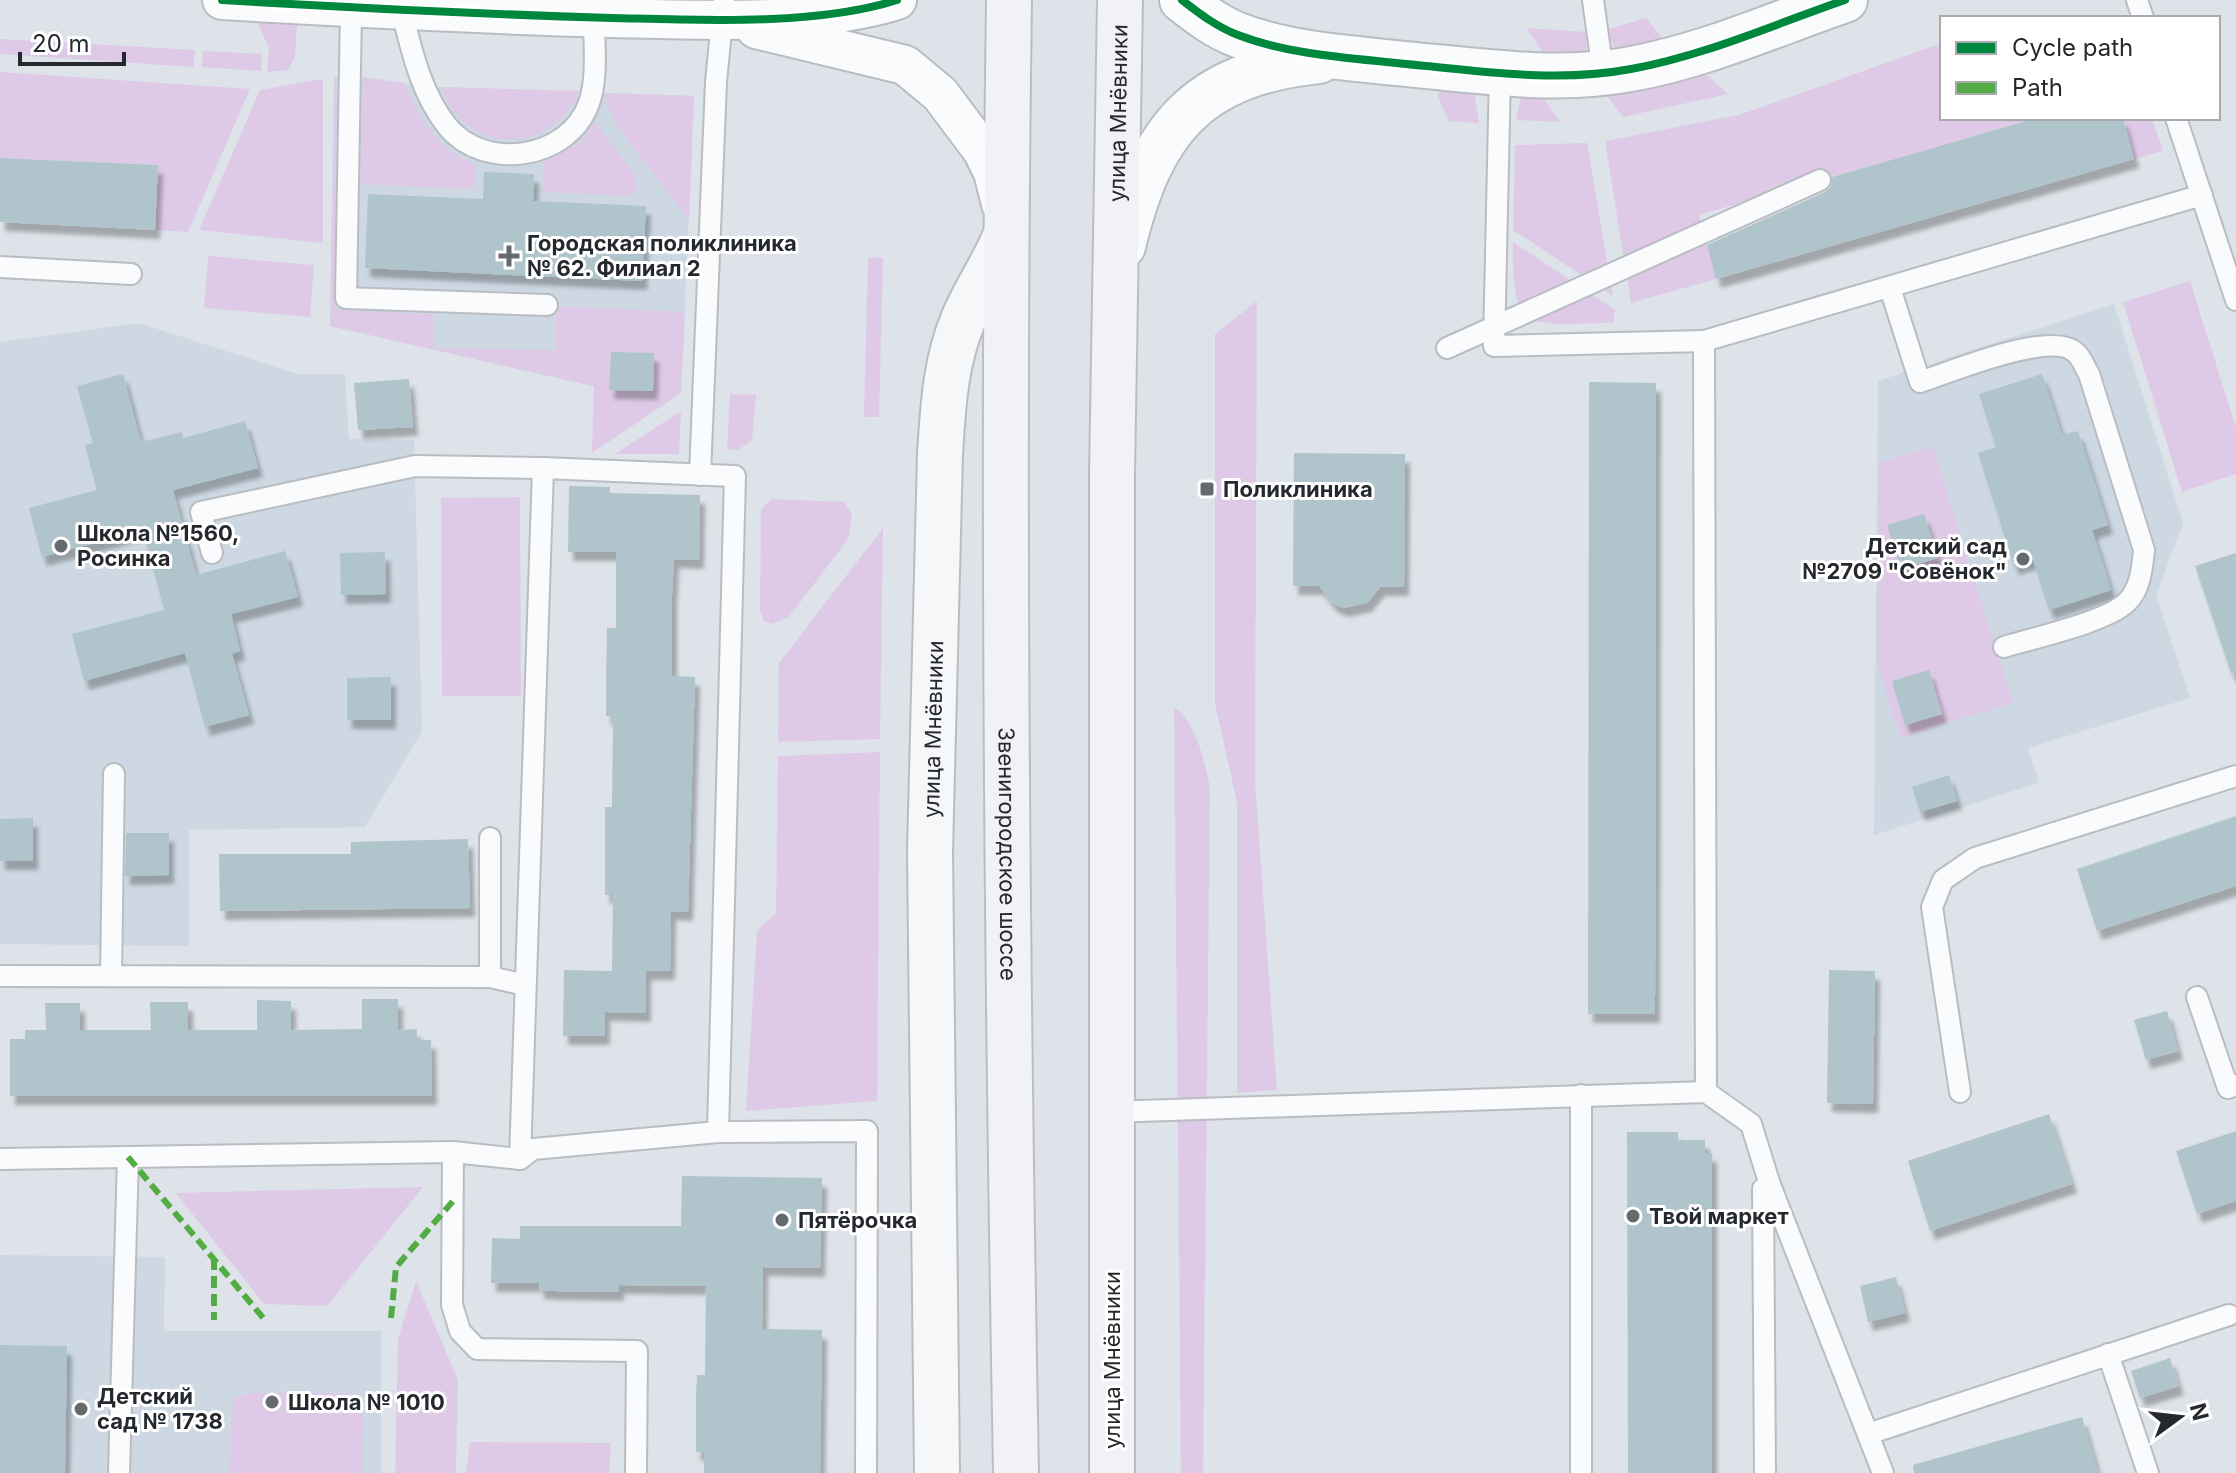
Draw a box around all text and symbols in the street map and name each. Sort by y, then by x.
scale bar [20,16,124,66]
legend [1940,16,2220,120]
street label: улица Мнёвники [1104,24,1133,202]
text: 20 m [32,29,90,58]
text: Cycle path [2012,33,2133,62]
text: Path [2012,73,2063,102]
place label: Городская поликлиника № 62. Филиал 2 [527,230,797,281]
marker: Городская поликлиника № 62. Филиал 2 [498,245,520,267]
place label: Поликлиника [1223,476,1373,502]
marker: Поликлиника [1198,480,1216,498]
place label: Школа №1560, Росинка [77,520,239,571]
place label: Детский сад №2709 "Совёнок" [1802,533,2007,584]
marker: Школа №1560, Росинка [52,537,70,555]
marker: Детский сад №2709 "Совёнок" [2014,550,2032,568]
street label: улица Мнёвники [918,640,948,818]
street label: Звенигородское шоссе [993,727,1022,981]
place label: Твой маркет [1649,1203,1789,1229]
place label: Пятёрочка [798,1207,917,1233]
marker: Твой маркет [1624,1207,1642,1225]
marker: Пятёрочка [773,1211,791,1229]
street label: улица Мнёвники [1099,1271,1125,1449]
north arrow [2140,1377,2220,1457]
place label: Детский сад № 1738 [97,1383,223,1434]
place label: Школа № 1010 [288,1389,445,1415]
marker: Школа № 1010 [263,1393,281,1411]
marker: Детский сад № 1738 [72,1400,90,1418]
text: N [2185,1400,2214,1423]

